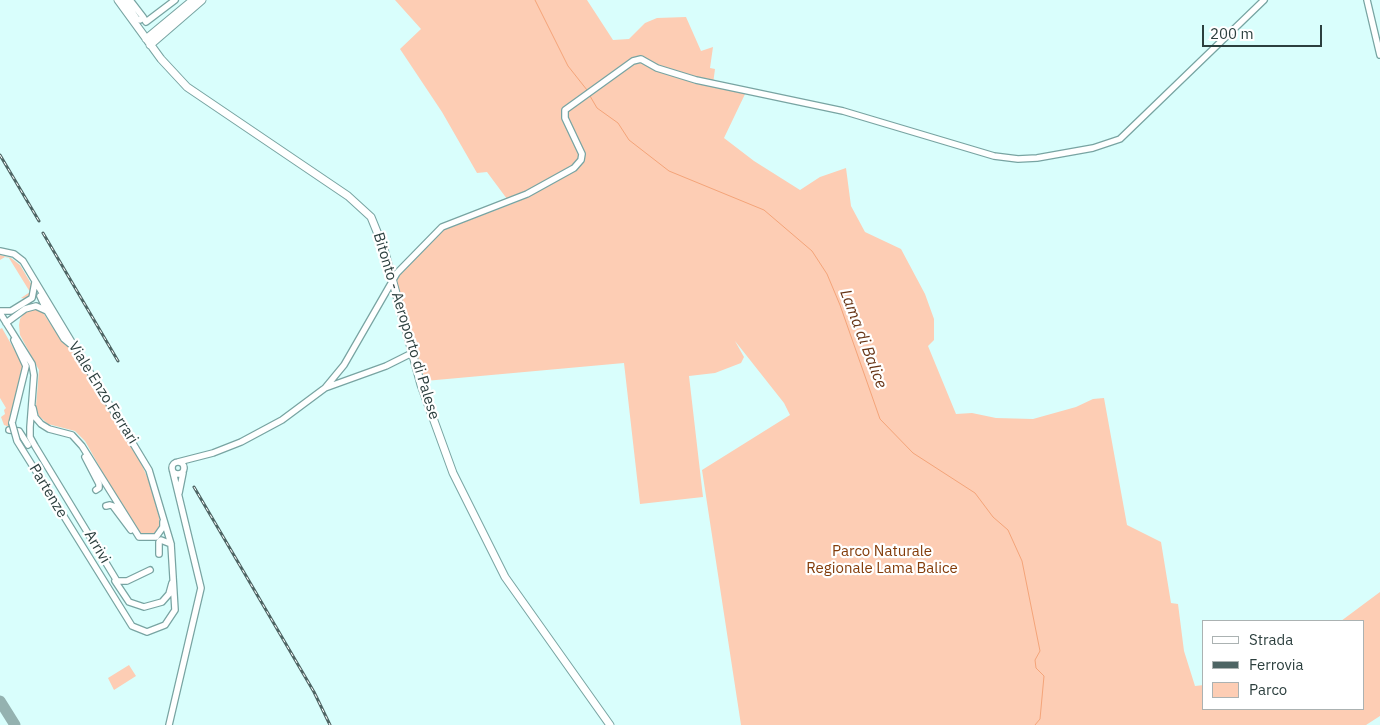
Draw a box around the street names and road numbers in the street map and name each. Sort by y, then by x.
street label: Bitonto - Aeroporto di Palese [369,230,443,422]
street label: Viale Enzo Ferrari [64,339,142,447]
street label: Partenze [25,461,71,521]
street label: Arrivi [80,527,114,567]

